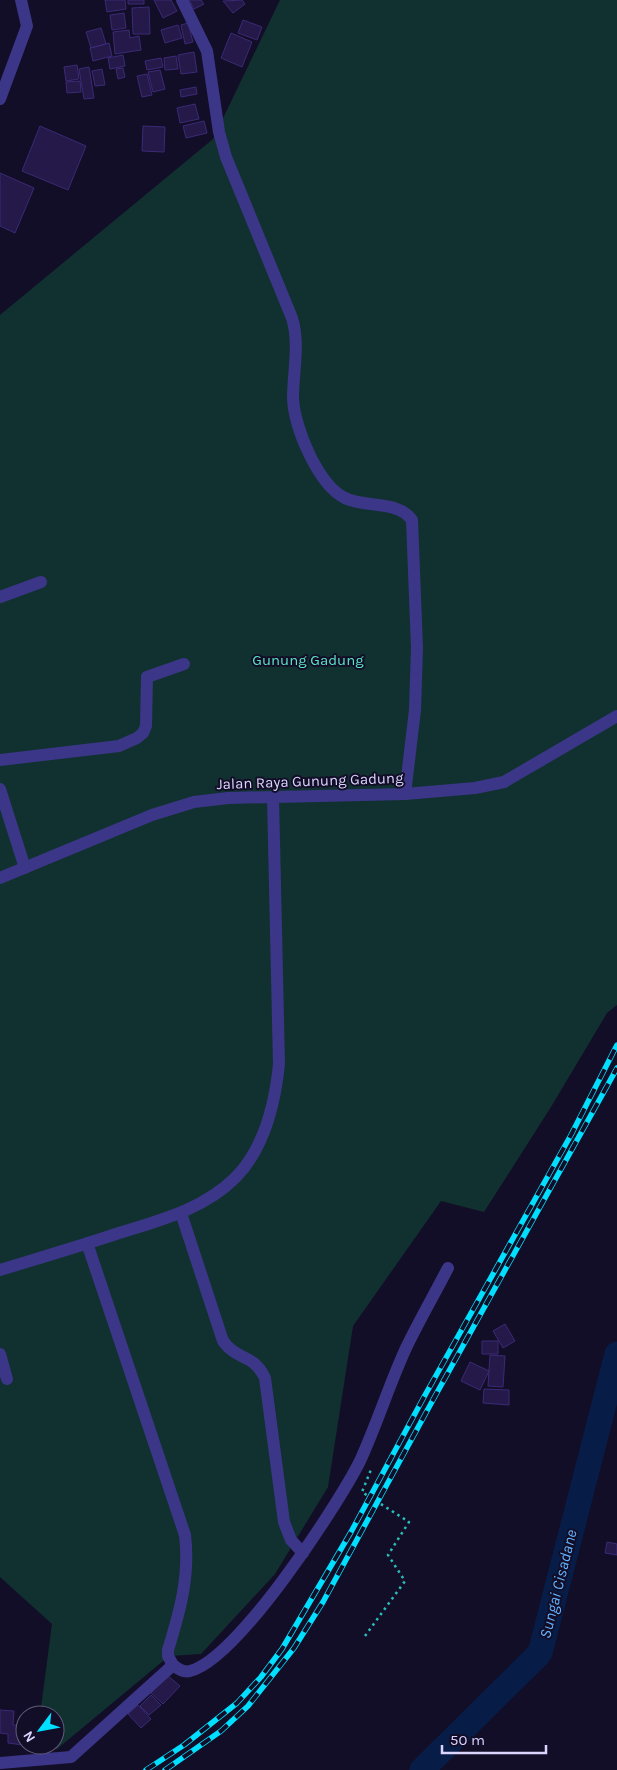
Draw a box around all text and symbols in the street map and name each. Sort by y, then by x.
park label: Gunung Gadung [252,651,364,669]
street label: Jalan Raya Gunung Gadung [216,769,404,793]
water label: Sungai Cisadane [535,1527,581,1640]
north arrow [15,1705,65,1755]
scale bar [442,1722,546,1754]
text: N [20,1728,39,1745]
text: 50 m [450,1731,485,1749]

